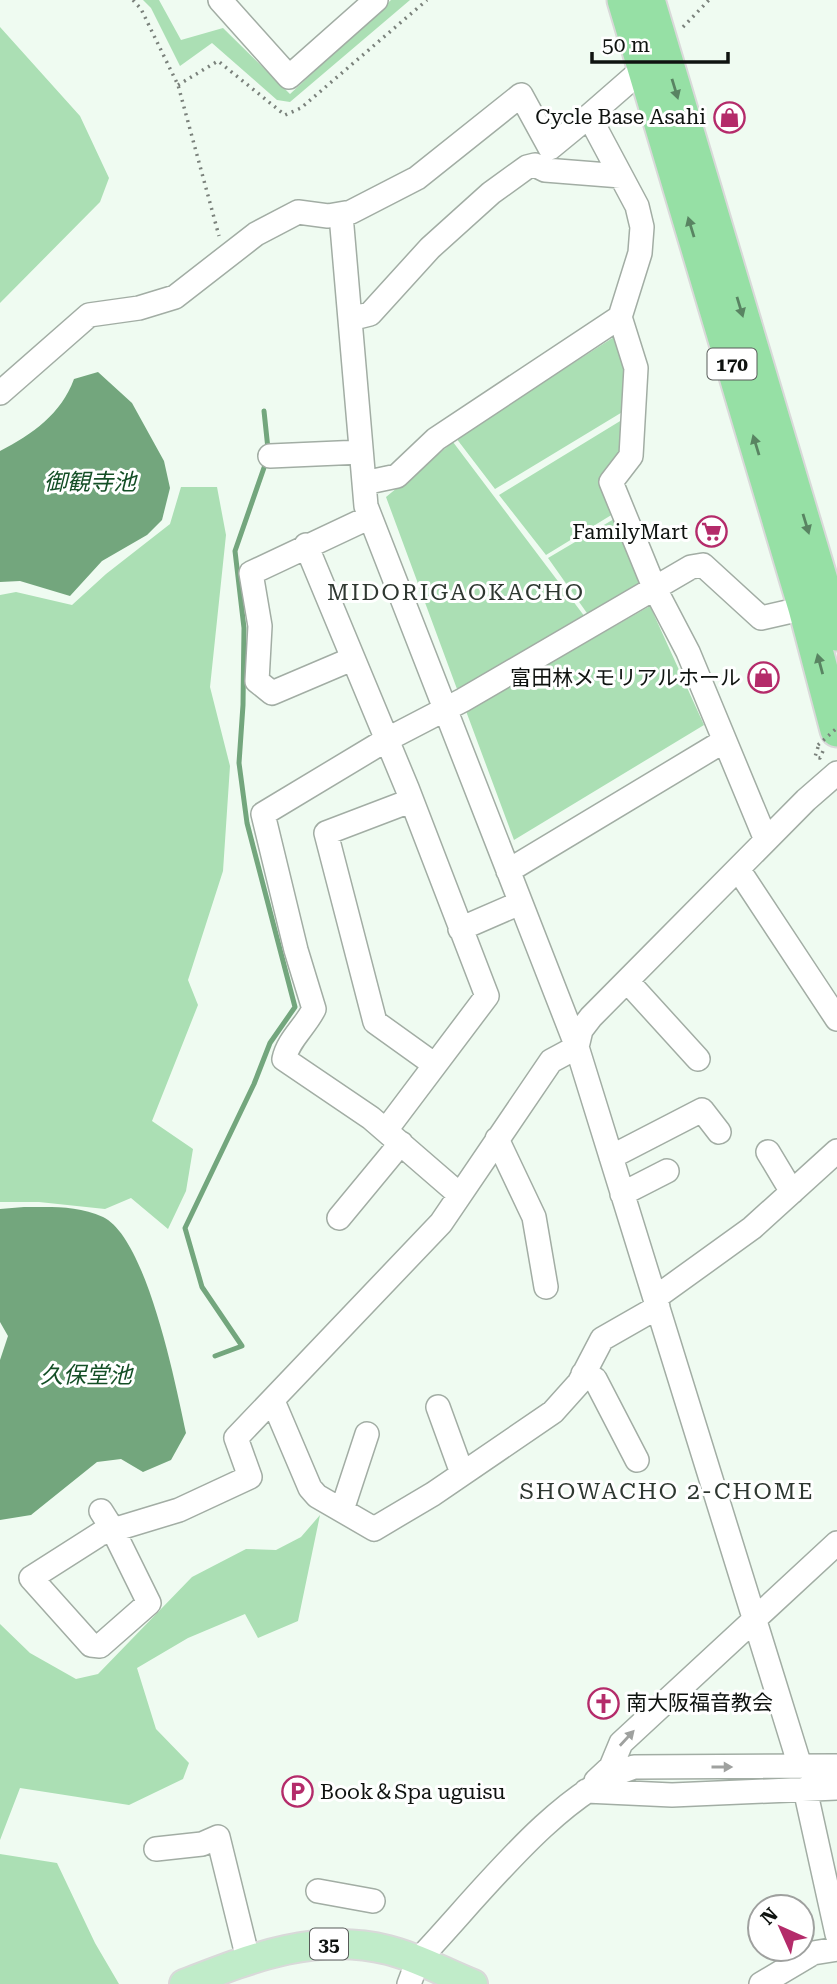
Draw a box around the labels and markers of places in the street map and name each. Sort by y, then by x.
shop icon: Cycle Base Asahi [712,100,746,134]
place label: Cycle Base Asahi [535,105,706,129]
supermarket icon: FamilyMart [694,515,728,549]
place label: FamilyMart [572,520,688,544]
shop icon: 富田林メモリアルホール [747,661,781,695]
place label: 富田林メモリアルホール [510,666,741,690]
church icon: 南大阪福音教会 [586,1686,620,1720]
place label: 南大阪福音教会 [626,1691,773,1715]
parking icon: Book＆Spa uguisu [280,1775,314,1809]
place label: Book＆Spa uguisu [320,1780,505,1804]

